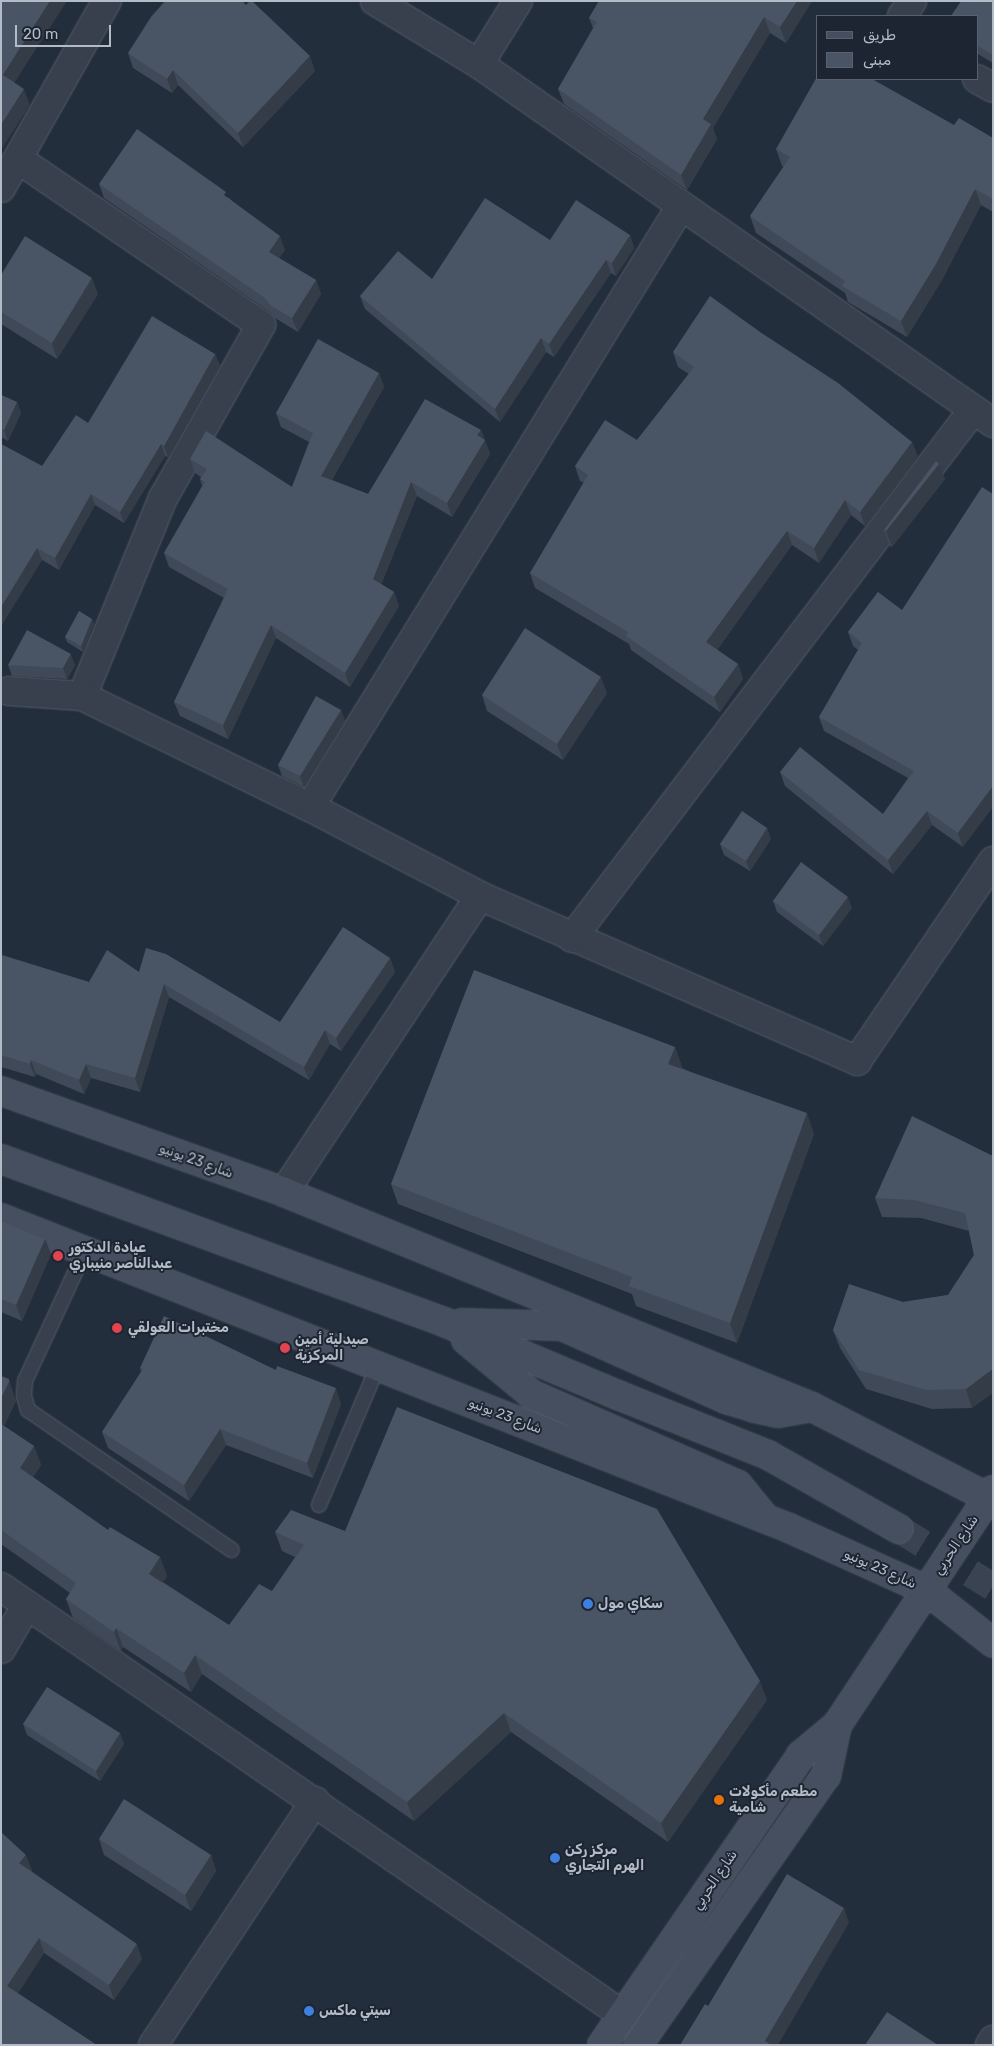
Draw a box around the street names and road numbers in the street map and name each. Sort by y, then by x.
street label: شارع 23 يونيو [157,1140,235,1182]
street label: شارع 23 يونيو [466,1394,544,1438]
street label: شارع الحربي [930,1512,982,1578]
street label: شارع 23 يونيو [841,1546,919,1592]
street label: شارع الحربي [689,1847,741,1913]

